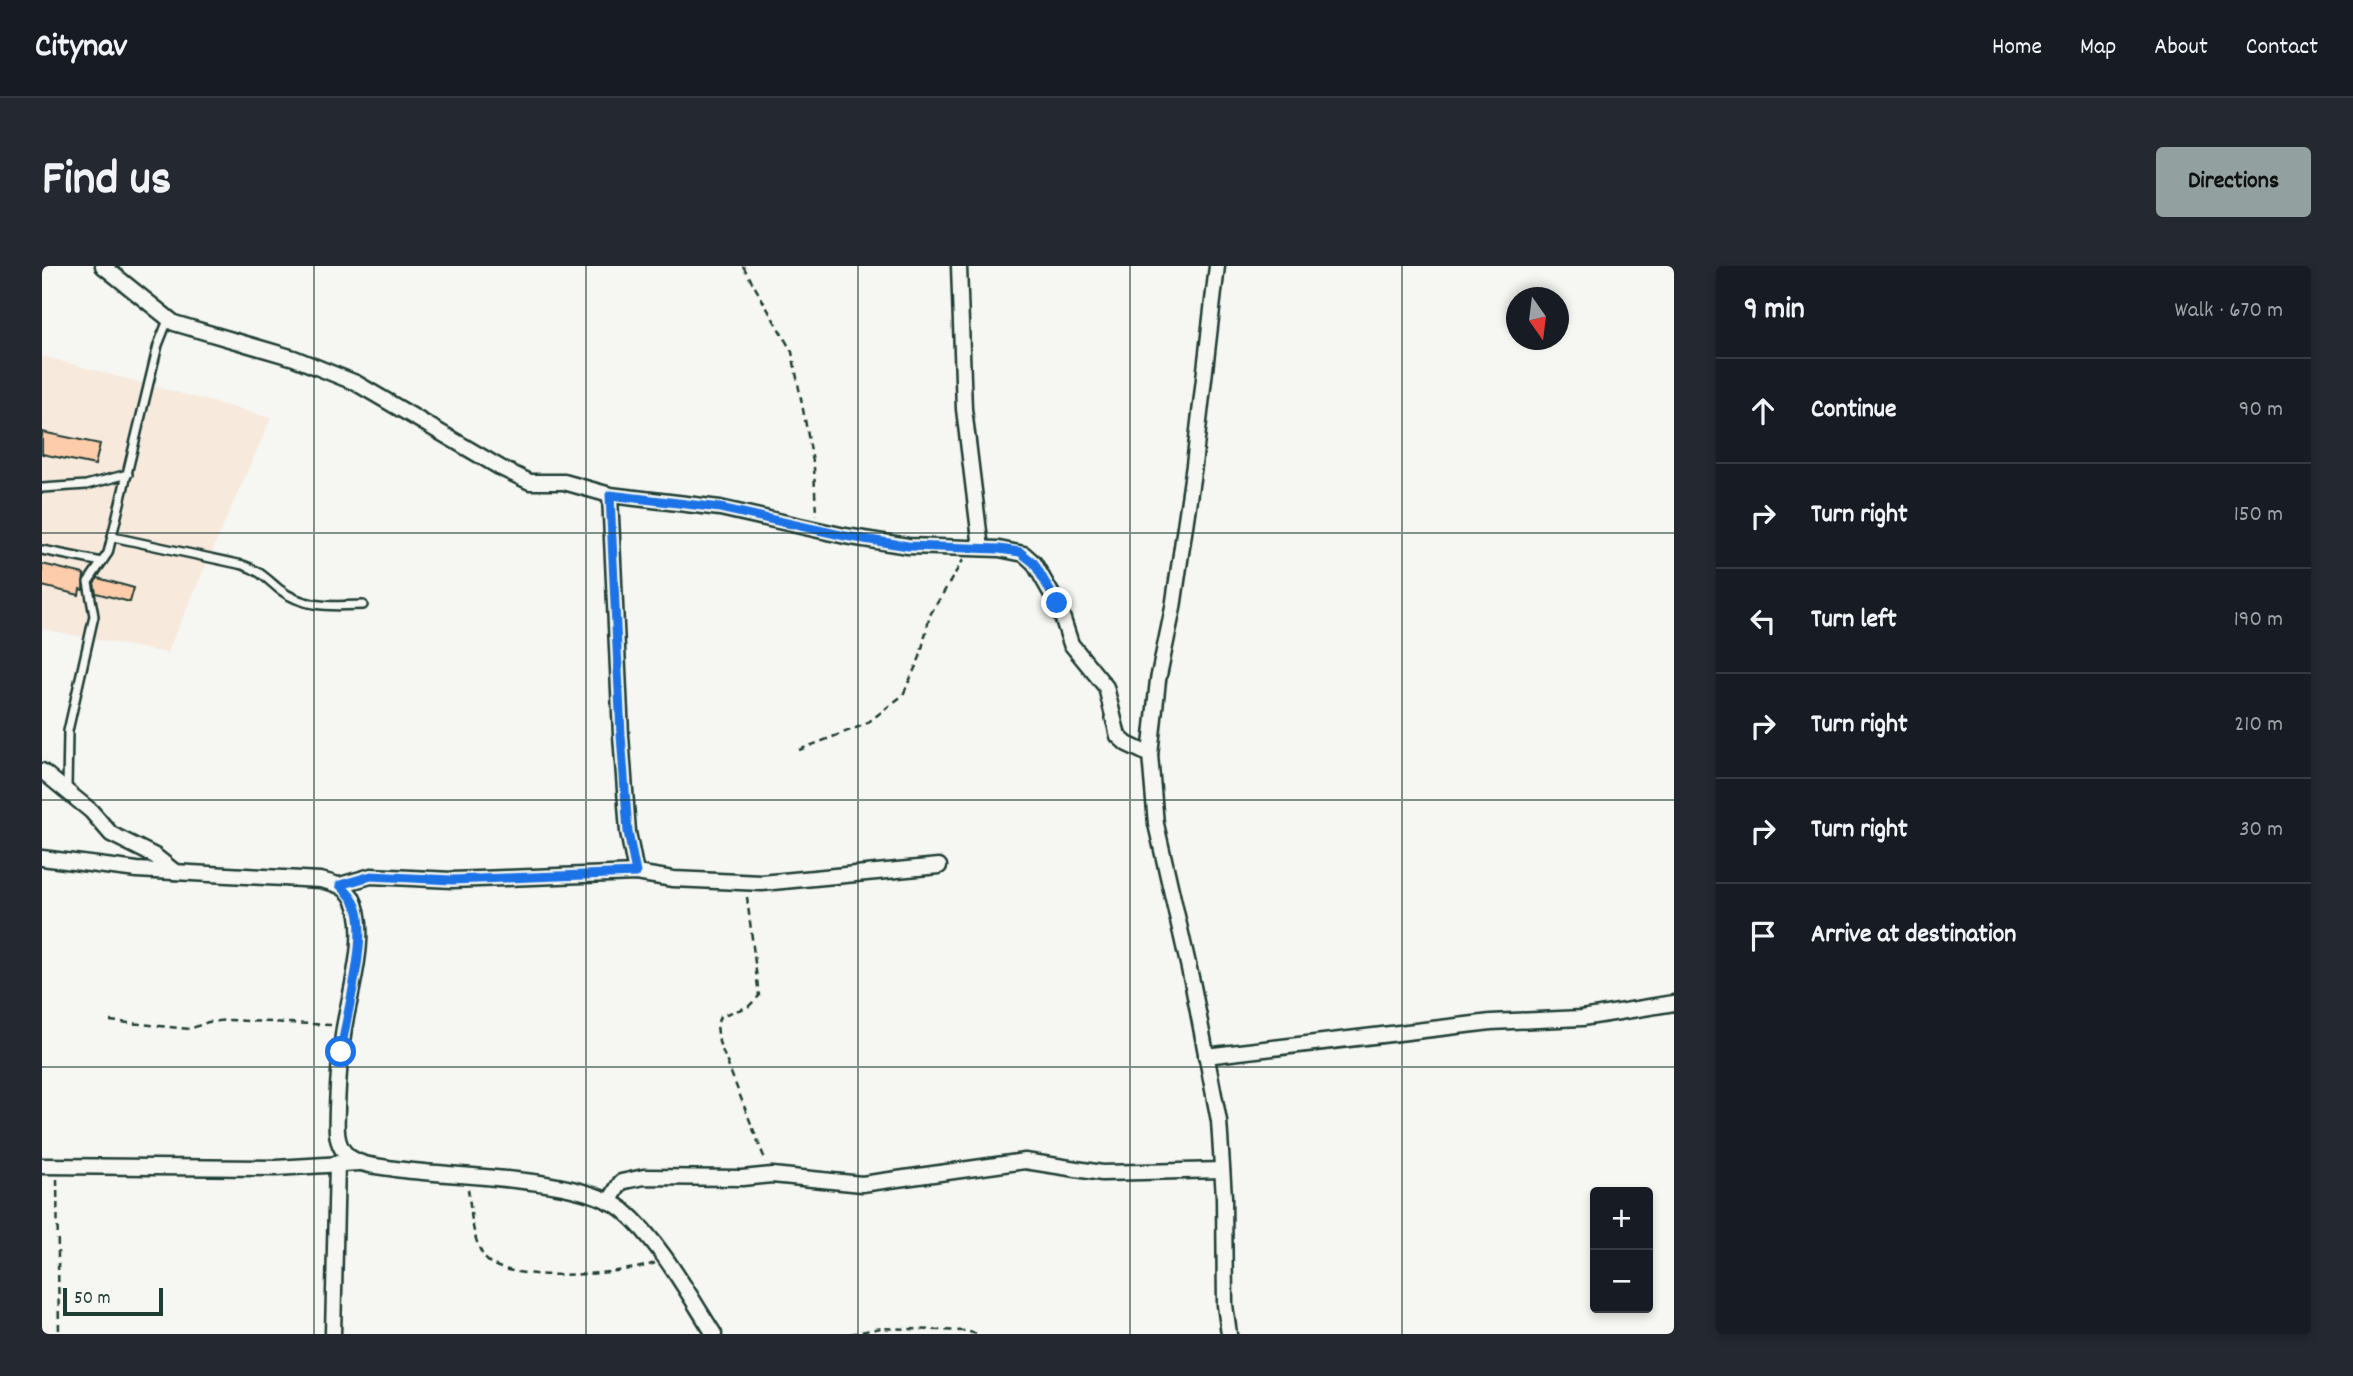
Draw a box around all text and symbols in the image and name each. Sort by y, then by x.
text: Citynav [35,25,127,72]
text: Home [1992,31,2042,65]
text: Map [2080,31,2116,65]
text: About [2154,31,2208,65]
text: Contact [2246,31,2318,65]
text: Find us [42,147,171,217]
button: Directions [2156,147,2311,217]
north arrow [1506,287,1569,350]
text: 9 min [1744,290,1805,333]
text: Walk · 670 m [2175,295,2283,328]
icon: ahead [1744,392,1782,430]
text: Continue [1811,392,1896,429]
text: 90 m [2239,394,2283,427]
icon: right [1744,497,1782,535]
text: Turn right [1811,497,1908,534]
text: 150 m [2234,499,2283,532]
route end [1041,587,1072,618]
icon: left [1744,602,1782,640]
text: Turn left [1811,602,1897,639]
text: 190 m [2234,604,2283,637]
icon: right [1744,707,1782,745]
text: Turn right [1811,707,1908,744]
text: 210 m [2234,709,2283,742]
icon: right [1744,812,1782,850]
text: Turn right [1811,812,1908,849]
text: 30 m [2239,814,2283,847]
icon: arrive [1744,917,1782,955]
text: Arrive at destination [1811,917,2016,954]
route start [325,1036,356,1067]
map controls [1590,1187,1653,1313]
button: + [1590,1187,1653,1250]
button: − [1590,1250,1653,1313]
scale bar [63,1285,163,1317]
text: 50 m [74,1286,111,1313]

